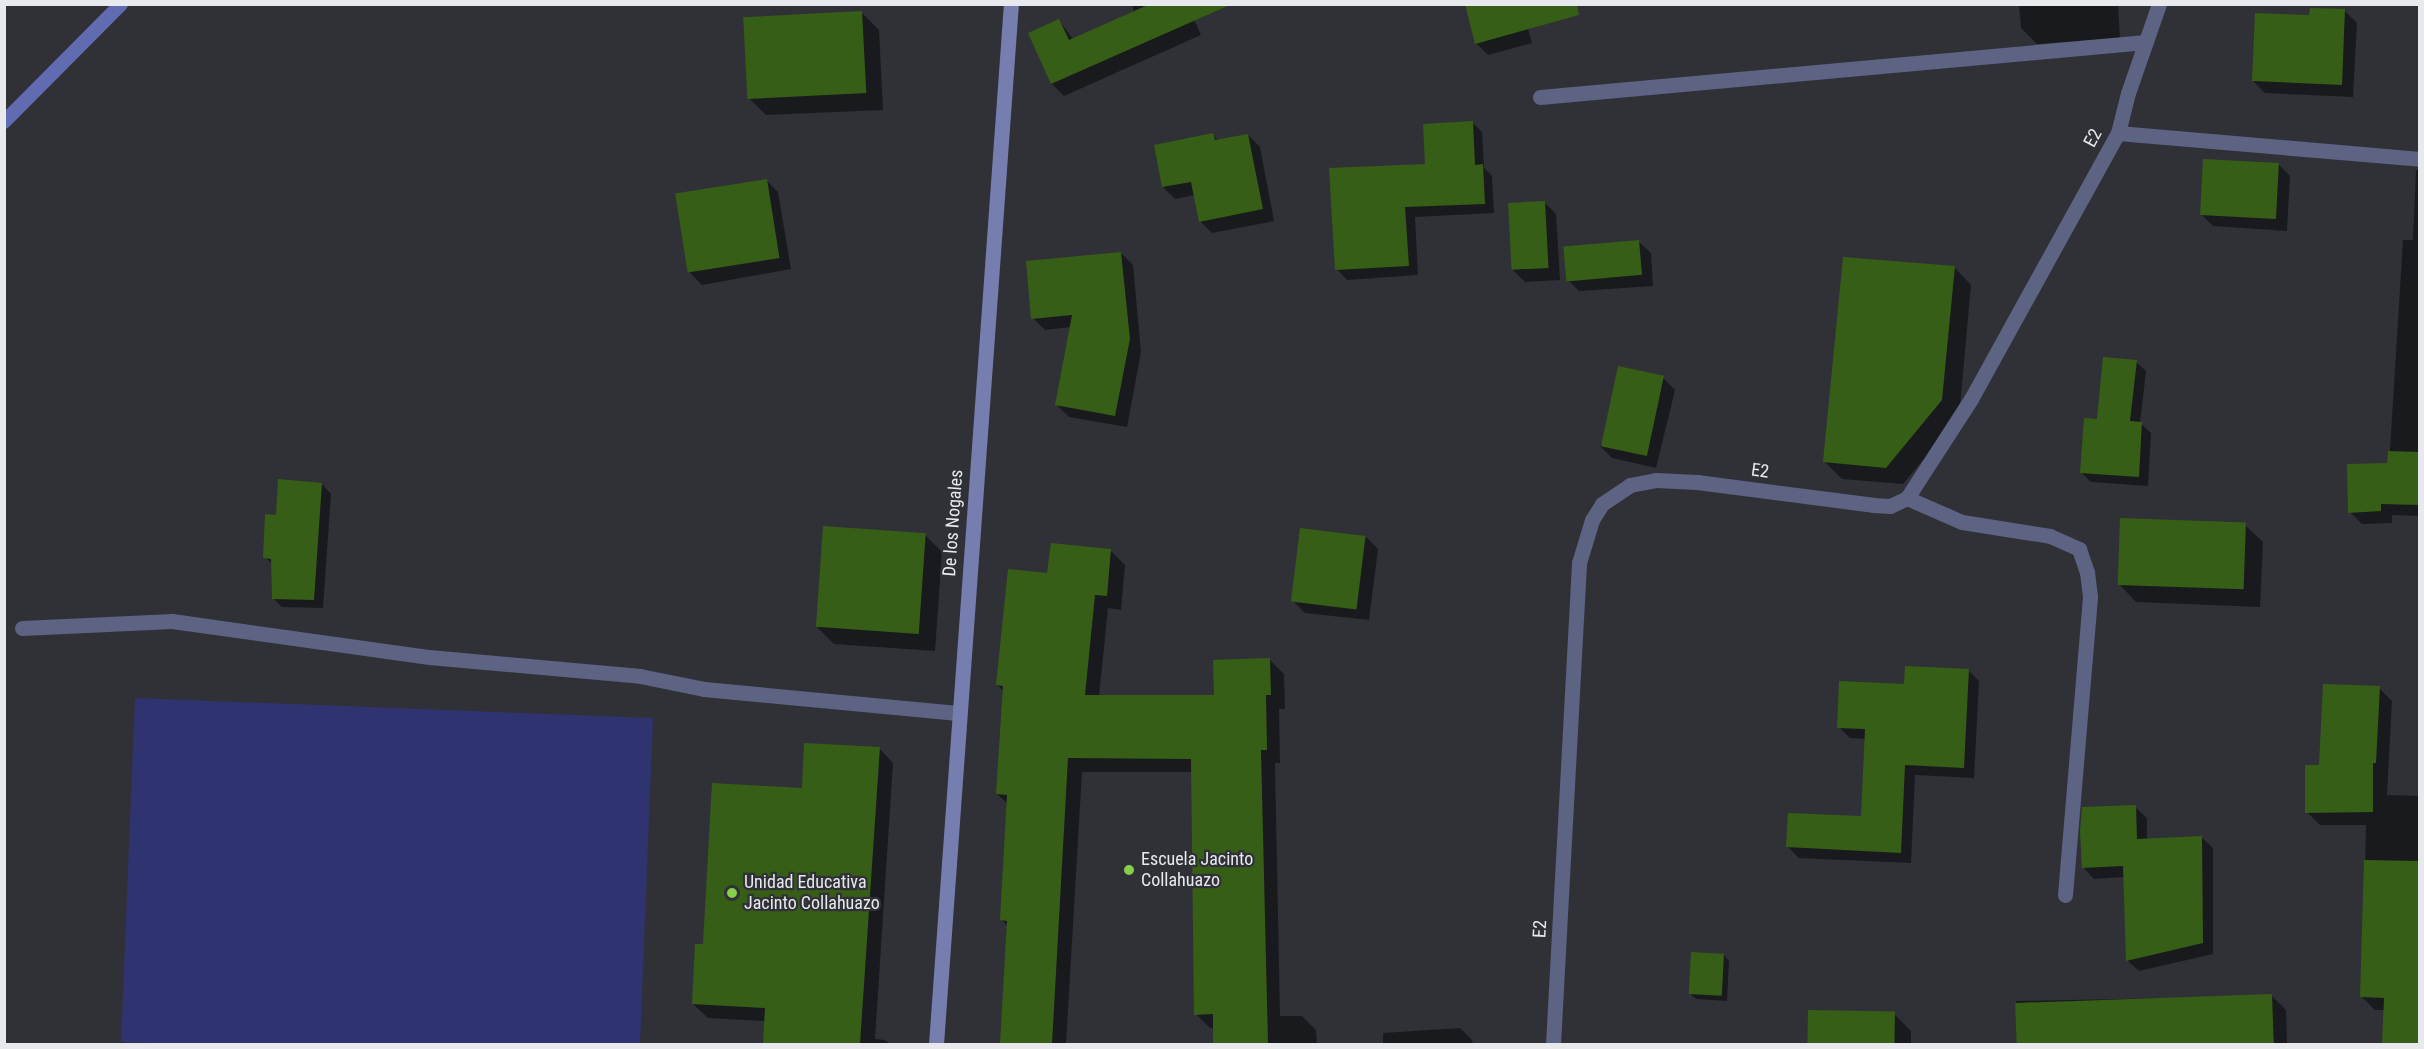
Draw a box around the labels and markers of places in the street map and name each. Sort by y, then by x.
place label: Escuela Jacinto Collahuazo [1141,849,1253,892]
marker: Escuela Jacinto Collahuazo [1122,863,1136,877]
place label: Unidad Educativa Jacinto Collahuazo [744,872,880,914]
marker: Unidad Educativa Jacinto Collahuazo [725,886,739,900]

